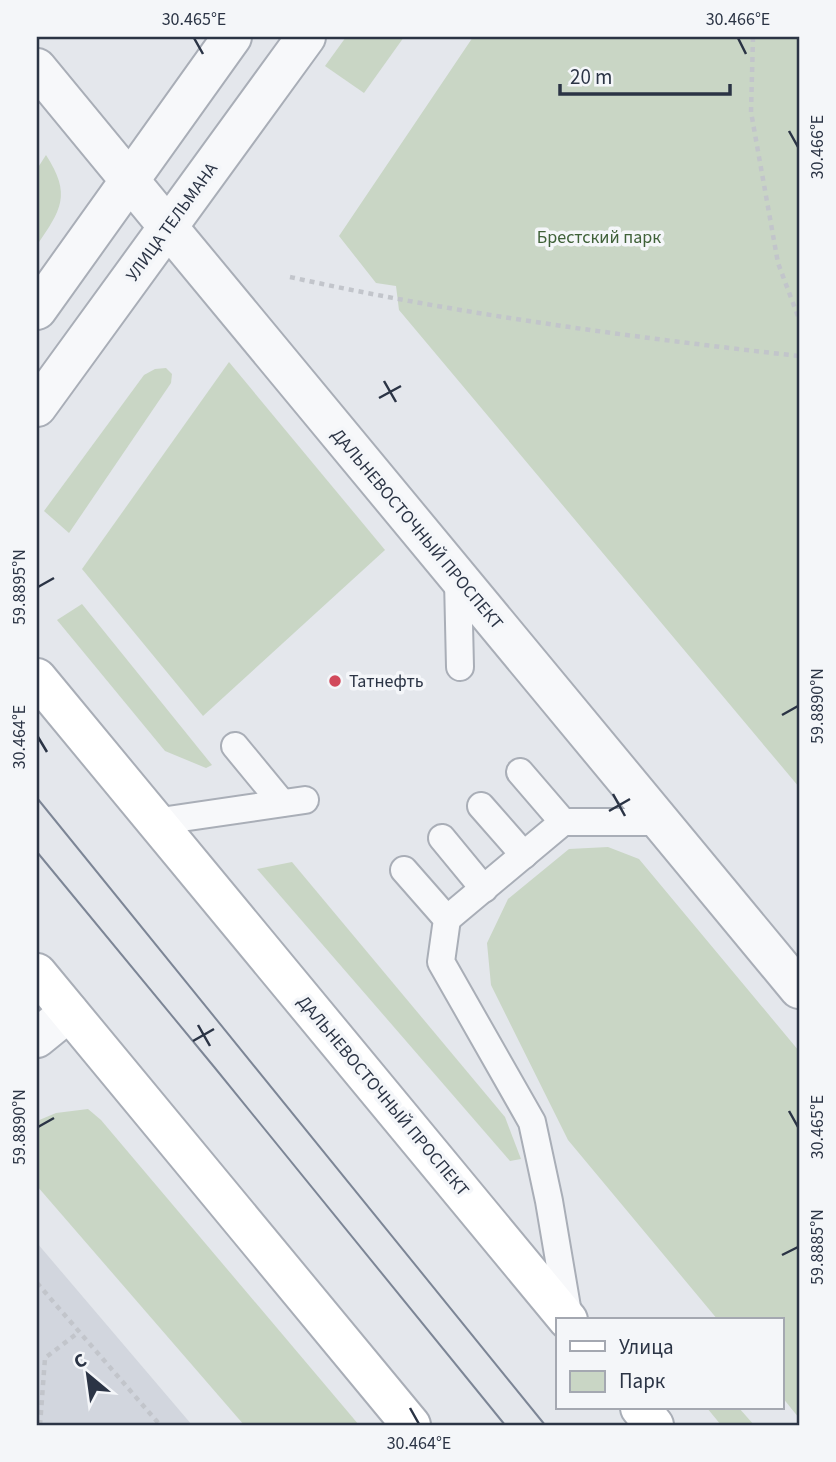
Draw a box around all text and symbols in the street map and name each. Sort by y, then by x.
text: 30.465°E [162,7,226,32]
text: 30.466°E [706,7,770,32]
scale bar [560,52,729,96]
text: 20 m [570,62,612,92]
text: 30.466°E [805,115,830,179]
street label: УЛИЦА ТЕЛЬМАНА [120,157,224,287]
park label: Брестский парк [537,225,661,250]
street label: ДАЛЬНЕВОСТОЧНЫЙ ПРОСПЕКТ [325,423,509,635]
text: 59.8895°N [7,549,32,625]
text: 59.8890°N [805,668,830,744]
place label: Татнефть [349,669,424,694]
marker: Татнефть [327,673,343,689]
text: 30.464°E [7,705,32,769]
street label: ДАЛЬНЕВОСТОЧНЫЙ ПРОСПЕКТ [291,990,475,1202]
text: 59.8890°N [7,1089,32,1165]
text: 30.465°E [805,1095,830,1159]
text: 59.8885°N [805,1209,830,1285]
legend [556,1318,784,1410]
text: Улица [619,1332,674,1362]
north arrow [52,1340,122,1410]
text: С [69,1347,92,1376]
text: Парк [619,1366,666,1396]
text: 30.464°E [387,1431,451,1456]

